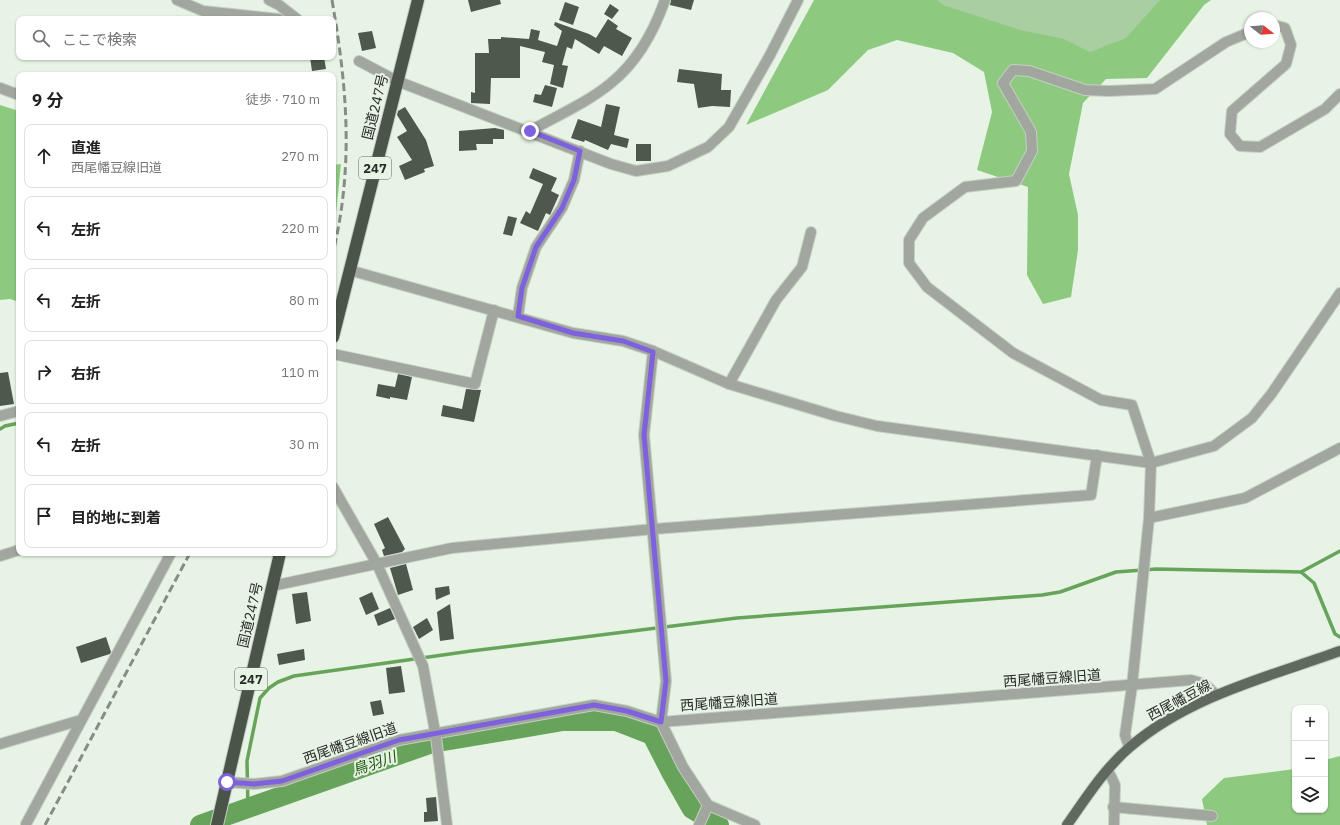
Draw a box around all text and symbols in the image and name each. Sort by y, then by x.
north arrow [1244,12,1280,48]
search box [16,16,336,60]
icon: search [30,27,52,49]
text: ここで検索 [62,30,137,49]
street label: 国道247号 [358,72,392,142]
text: 9 分 [32,89,63,111]
text: 徒歩 · 710 m [246,91,320,108]
route end [521,122,539,140]
text: 直進 [71,138,101,157]
icon: ahead [33,145,55,167]
text: 270 m [281,148,319,165]
road number: 247 [359,157,391,179]
text: 西尾幡豆線旧道 [71,159,162,176]
icon: left [33,217,55,239]
text: 左折 [71,220,101,239]
text: 220 m [281,220,319,237]
icon: left [33,289,55,311]
text: 左折 [71,292,101,311]
text: 80 m [289,292,319,309]
icon: right [33,361,55,383]
text: 右折 [71,364,101,383]
text: 110 m [281,364,319,381]
icon: left [33,433,55,455]
text: 左折 [71,436,101,455]
text: 30 m [289,436,319,453]
icon: arrive [33,505,55,527]
text: 目的地に到着 [71,508,161,527]
street label: 国道247号 [234,580,266,650]
street label: 西尾幡豆線旧道 [1002,666,1102,690]
road number: 247 [235,668,267,690]
street label: 西尾幡豆線 [1144,676,1214,724]
street label: 西尾幡豆線旧道 [679,690,779,714]
map controls [1292,705,1328,813]
button: + [1292,705,1328,741]
street label: 西尾幡豆線旧道 [301,719,399,767]
button: − [1292,741,1328,777]
water label: 鳥羽川 [350,746,400,779]
route start [218,773,236,791]
button: layers [1292,777,1328,813]

